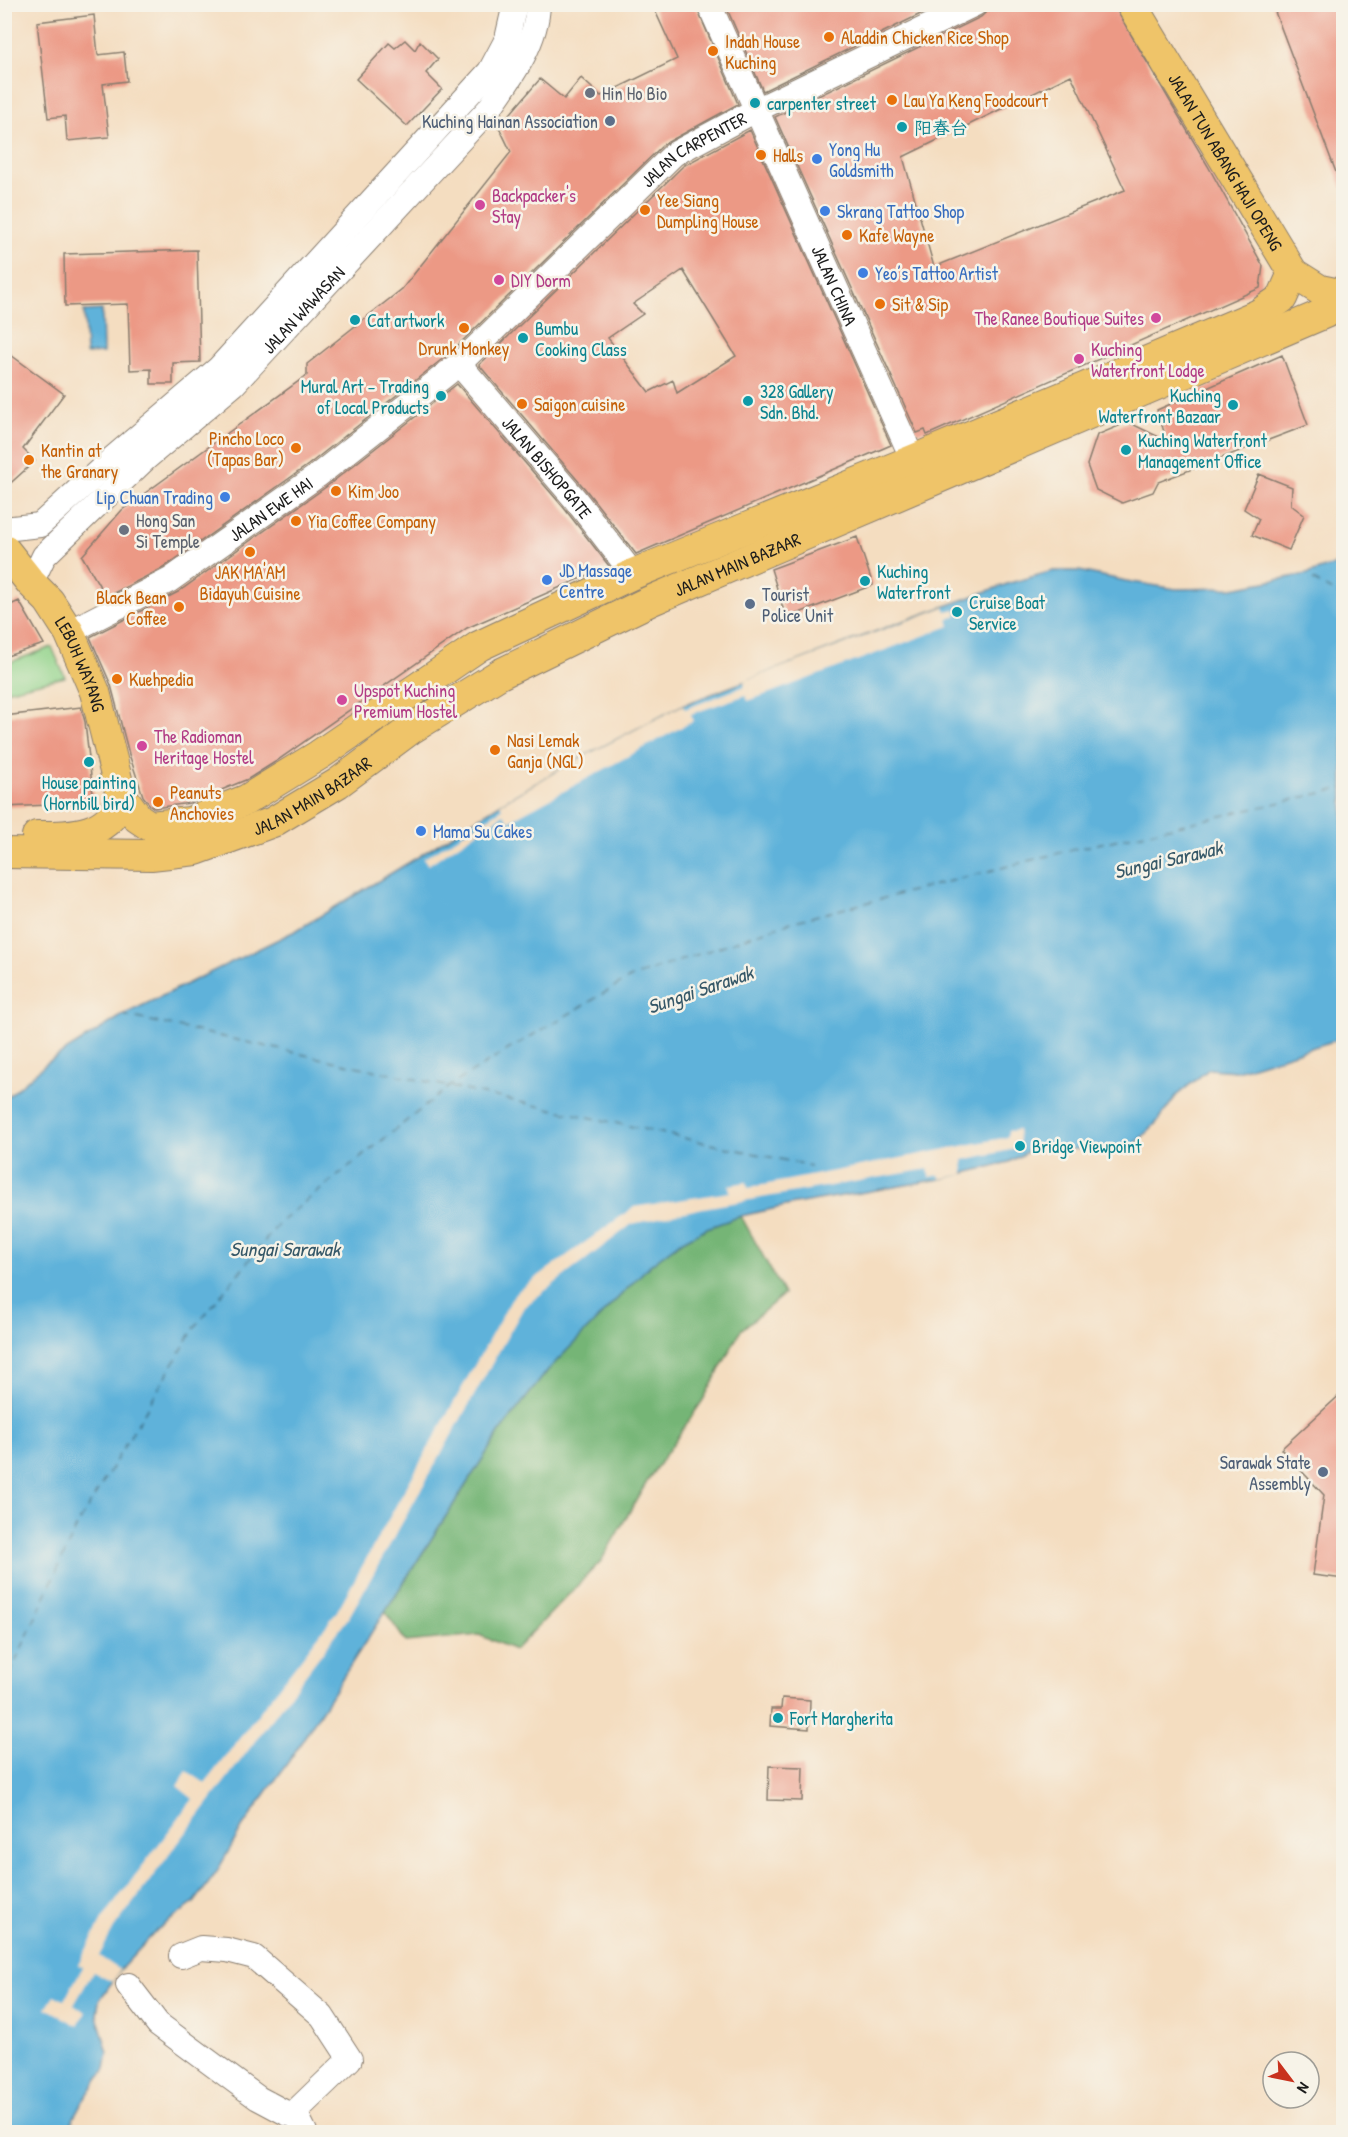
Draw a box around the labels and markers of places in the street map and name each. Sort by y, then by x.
place label: Aladdin Chicken Rice Shop [841,25,1009,50]
place label: Indah House Kuching [725,29,800,75]
marker: Aladdin Chicken Rice Shop [822,30,836,44]
marker: Indah House Kuching [706,44,720,58]
place label: Hin Ho Bio [602,81,667,106]
marker: Hin Ho Bio [583,86,597,100]
place label: Lau Ya Keng Foodcourt [904,88,1049,113]
place label: carpenter street [767,91,877,116]
marker: Lau Ya Keng Foodcourt [885,93,899,107]
marker: carpenter street [748,96,762,110]
place label: Kuching Hainan Association [422,109,598,134]
marker: Kuching Hainan Association [603,114,617,128]
place label: 阳春台 [914,115,968,140]
marker: 阳春台 [895,120,909,134]
place label: Yong Hu Goldsmith [829,137,894,183]
place label: Halls [773,143,803,168]
marker: Halls [754,148,768,162]
marker: Yong Hu Goldsmith [810,152,824,166]
place label: Backpacker's Stay [492,183,576,229]
place label: Yee Siang Dumpling House [657,188,759,234]
marker: Backpacker's Stay [473,198,487,212]
place label: Skrang Tattoo Shop [837,199,965,224]
marker: Yee Siang Dumpling House [638,203,652,217]
marker: Skrang Tattoo Shop [818,204,832,218]
place label: Kafe Wayne [859,223,934,248]
marker: Kafe Wayne [840,228,854,242]
place label: Yeo’s Tattoo Artist [875,261,999,286]
marker: Yeo’s Tattoo Artist [856,266,870,280]
place label: DIY Dorm [511,268,571,293]
marker: DIY Dorm [492,273,506,287]
place label: Sit & Sip [892,292,949,317]
marker: Sit & Sip [873,297,887,311]
place label: The Ranee Boutique Suites [974,306,1144,331]
place label: Cat artwork [367,308,445,333]
marker: The Ranee Boutique Suites [1149,311,1163,325]
marker: Cat artwork [348,313,362,327]
place label: Bumbu Cooking Class [535,316,627,362]
marker: Drunk Monkey [457,321,471,335]
marker: Bumbu Cooking Class [516,331,530,345]
place label: Drunk Monkey [419,336,510,361]
place label: Kuching Waterfront Lodge [1091,337,1205,383]
marker: Kuching Waterfront Lodge [1072,352,1086,366]
place label: Mural Art – Trading of Local Products [301,374,429,420]
place label: 328 Gallery Sdn. Bhd. [760,379,834,425]
place label: Kuching Waterfront Bazaar [1099,383,1221,429]
marker: Mural Art – Trading of Local Products [434,389,448,403]
place label: Saigon cuisine [534,392,625,417]
marker: 328 Gallery Sdn. Bhd. [741,394,755,408]
marker: Saigon cuisine [515,397,529,411]
marker: Kuching Waterfront Bazaar [1226,398,1240,412]
place label: Pincho Loco (Tapas Bar) [207,426,284,472]
place label: Kuching Waterfront Management Office [1138,428,1268,474]
place label: Kantin at the Granary [41,438,119,484]
marker: Pincho Loco (Tapas Bar) [289,441,303,455]
marker: Kuching Waterfront Management Office [1119,443,1133,457]
marker: Kantin at the Granary [22,453,36,467]
place label: Kim Joo [348,479,399,504]
marker: Kim Joo [329,484,343,498]
place label: Lip Chuan Trading [97,485,213,510]
marker: Lip Chuan Trading [218,490,232,504]
place label: Hong San Si Temple [136,508,200,554]
place label: Yia Coffee Company [308,509,436,534]
marker: Yia Coffee Company [289,514,303,528]
marker: Hong San Si Temple [117,523,131,537]
marker: JAK MA'AM Bidayuh Cuisine [243,545,257,559]
place label: JD Massage Centre [559,558,632,604]
place label: Kuching Waterfront [877,559,951,605]
place label: JAK MA'AM Bidayuh Cuisine [199,560,301,606]
marker: JD Massage Centre [540,573,554,587]
marker: Kuching Waterfront [858,574,872,588]
place label: Tourist Police Unit [762,582,834,628]
place label: Black Bean Coffee [96,585,167,631]
place label: Cruise Boat Service [969,590,1046,636]
marker: Tourist Police Unit [743,597,757,611]
marker: Black Bean Coffee [172,600,186,614]
marker: Cruise Boat Service [950,605,964,619]
place label: Kuehpedia [129,667,193,692]
marker: Kuehpedia [110,672,124,686]
place label: Upspot Kuching Premium Hostel [354,678,458,724]
marker: Upspot Kuching Premium Hostel [335,693,349,707]
place label: The Radioman Heritage Hostel [154,724,254,770]
place label: Nasi Lemak Ganja (NGL) [507,728,584,774]
marker: The Radioman Heritage Hostel [135,739,149,753]
marker: Nasi Lemak Ganja (NGL) [488,743,502,757]
marker: House painting (Hornbill bird) [82,755,96,769]
place label: House painting (Hornbill bird) [42,770,136,816]
place label: Peanuts Anchovies [170,780,234,826]
marker: Peanuts Anchovies [151,795,165,809]
place label: Mama Su Cakes [433,819,532,844]
marker: Mama Su Cakes [414,824,428,838]
place label: Bridge Viewpoint [1032,1134,1142,1159]
marker: Bridge Viewpoint [1013,1139,1027,1153]
place label: Sarawak State Assembly [1220,1450,1311,1496]
marker: Sarawak State Assembly [1316,1465,1330,1479]
place label: Fort Margherita [789,1706,893,1731]
marker: Fort Margherita [771,1711,785,1725]

